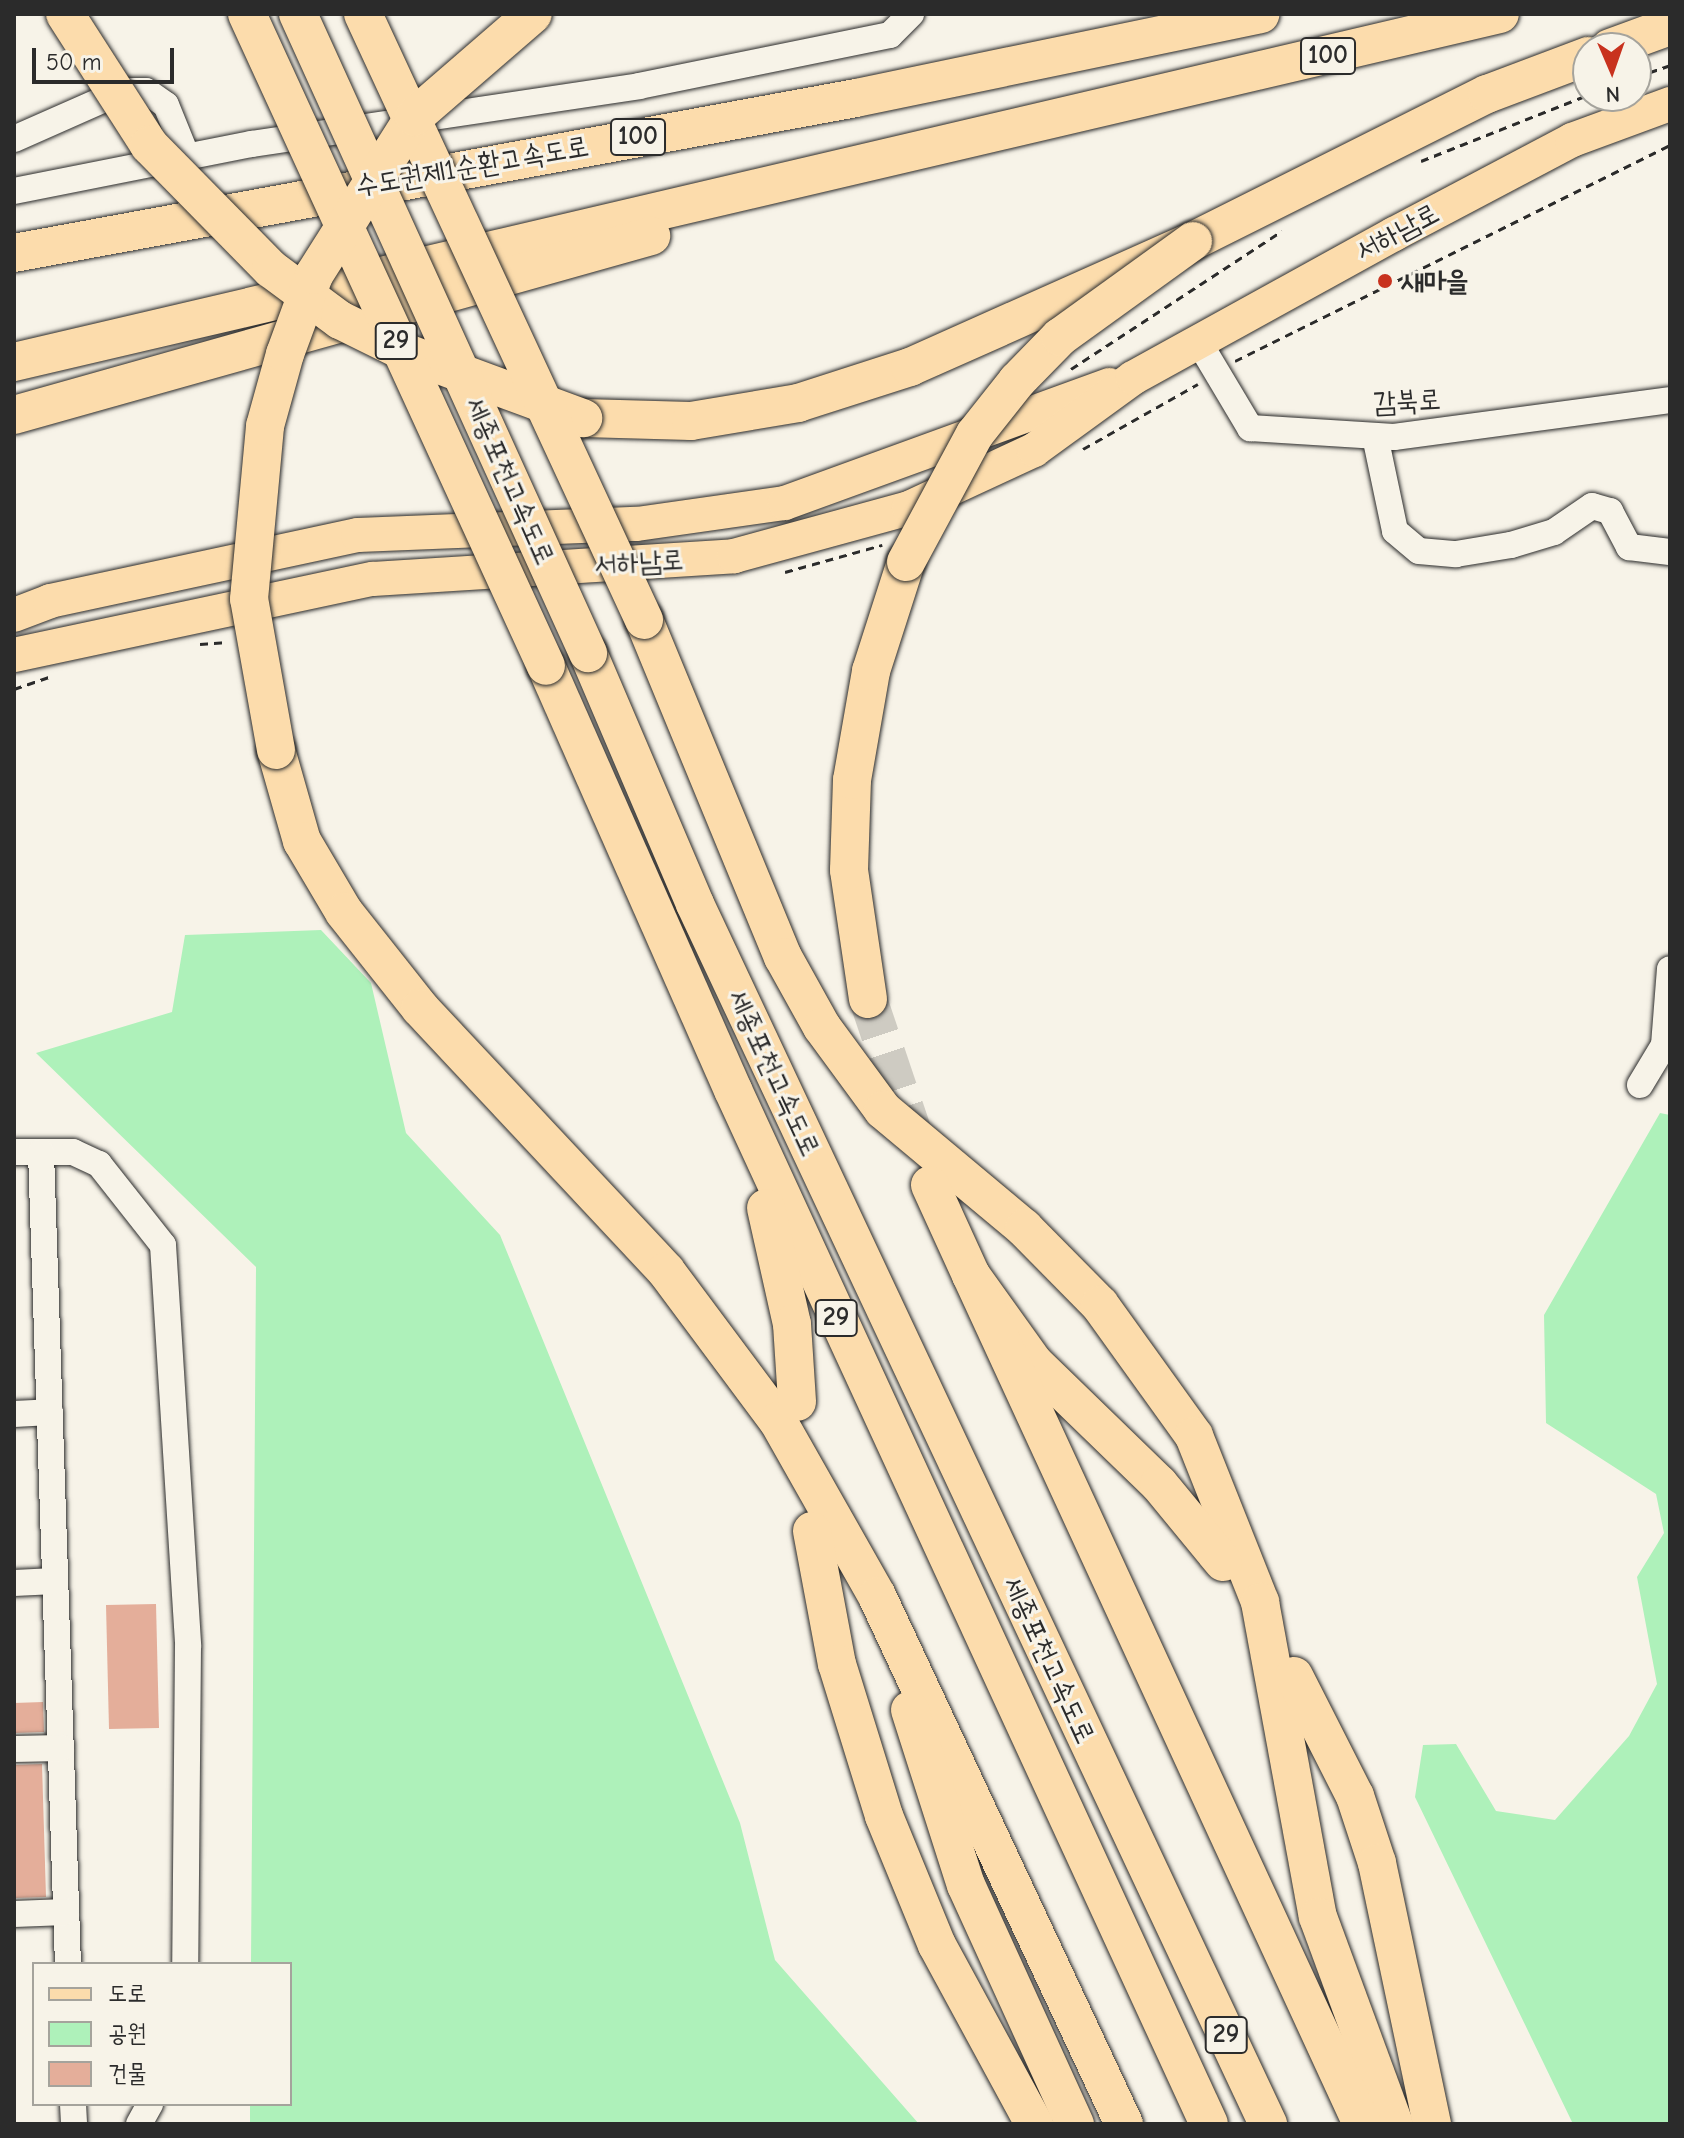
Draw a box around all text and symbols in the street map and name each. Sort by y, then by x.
scale bar [36,32,178,82]
north arrow [1572,32,1652,112]
road number: 100 [1300,34,1356,78]
text: 50 m [46,48,102,76]
text: N [1605,81,1620,107]
road number: 100 [610,115,666,159]
street label: 수도권제1순환고속도로 [353,129,591,203]
street label: 서하남로 [1349,196,1445,268]
place label: 새마을 [1401,264,1469,298]
marker: 새마을 [1376,272,1394,290]
road number: 29 [374,319,418,363]
street label: 감북로 [1372,382,1442,420]
street label: 세종포천고속도로 [458,392,562,570]
street label: 서하남로 [593,543,685,581]
street label: 세종포천고속도로 [721,984,827,1162]
road number: 29 [814,1296,858,1340]
street label: 세종포천고속도로 [996,1571,1102,1749]
legend [32,1962,292,2106]
text: 도로 [108,1979,147,2007]
road number: 29 [1204,2013,1248,2057]
text: 공원 [108,2019,147,2047]
text: 건물 [108,2059,147,2087]

